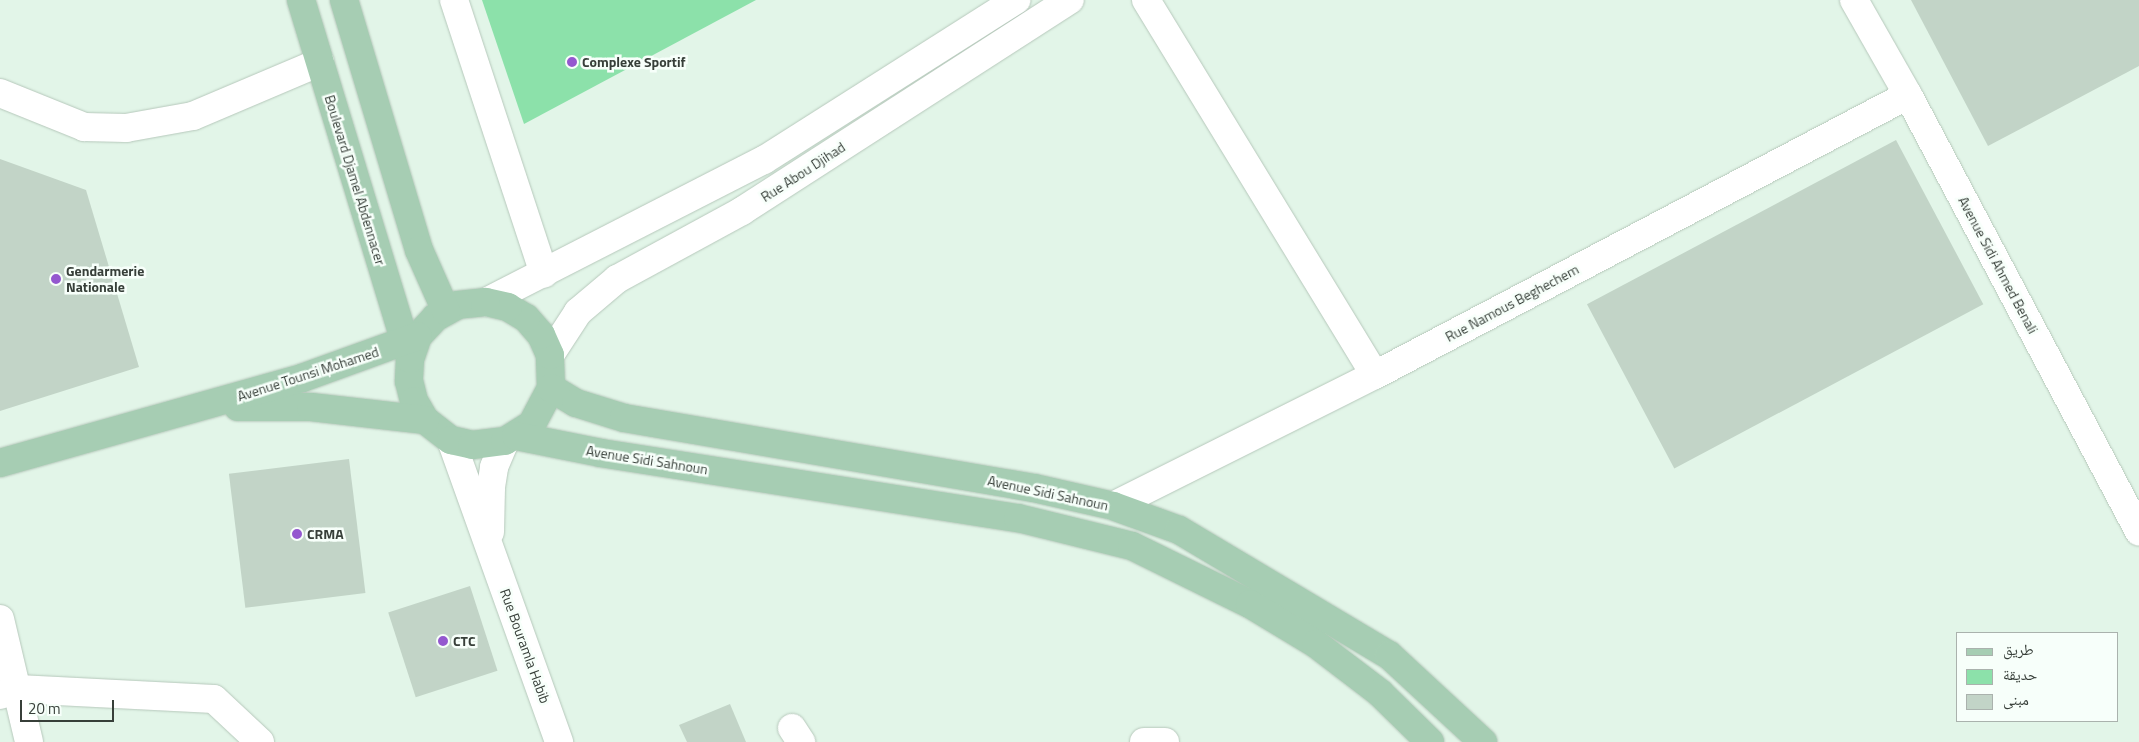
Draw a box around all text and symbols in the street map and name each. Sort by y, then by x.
place label: Complexe Sportif [582,54,686,70]
marker: Complexe Sportif [566,56,578,68]
street label: Boulevard Djamel Abdennacer [321,93,389,267]
street label: Rue Abou Djihad [758,139,848,205]
street label: Avenue Sidi Ahmed Benali [1955,194,2041,336]
street label: Rue Namous Beghechem [1442,261,1582,345]
place label: Gendarmerie Nationale [66,263,144,296]
marker: Gendarmerie Nationale [50,273,62,285]
street label: Avenue Tounsi Mohamed [235,343,381,405]
street label: Avenue Sidi Sahnoun [585,442,709,478]
street label: Avenue Sidi Sahnoun [986,472,1110,514]
place label: CRMA [307,526,344,542]
marker: CRMA [291,528,303,540]
street label: Rue Bouramla Habib [496,586,554,706]
legend [1956,632,2119,722]
place label: CTC [453,633,476,649]
marker: CTC [437,635,449,647]
text: طريق [2003,638,2034,661]
text: حديقة [2003,663,2037,686]
text: مبنى [2003,688,2029,711]
scale bar [22,690,116,722]
text: 20 m [28,697,61,720]

